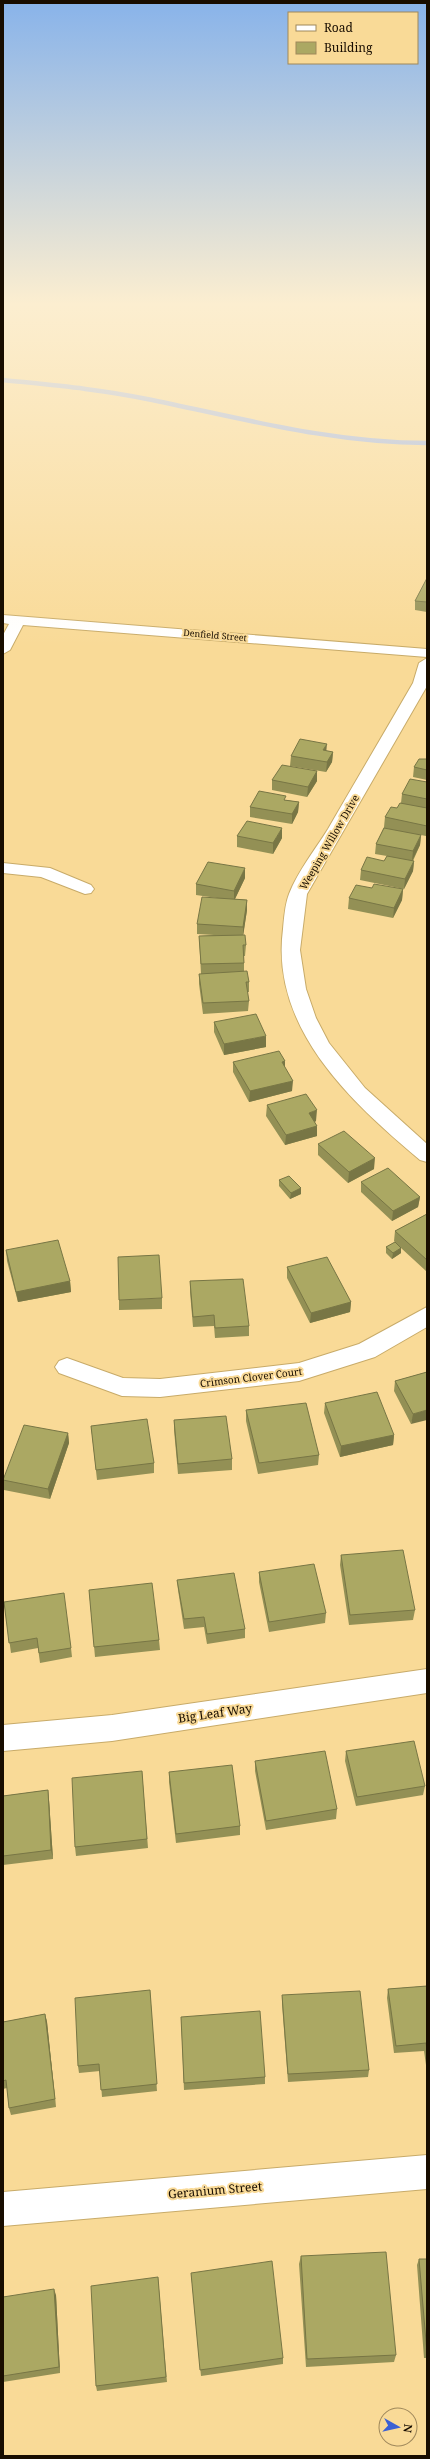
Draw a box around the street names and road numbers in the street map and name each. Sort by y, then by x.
street label: Denfield Street [183,626,247,644]
street label: Weeping Willow Drive [296,792,362,892]
street label: Crimson Clover Court [199,1364,303,1390]
street label: Big Leaf Way [177,1699,253,1727]
street label: Geranium Street [167,2177,263,2203]

